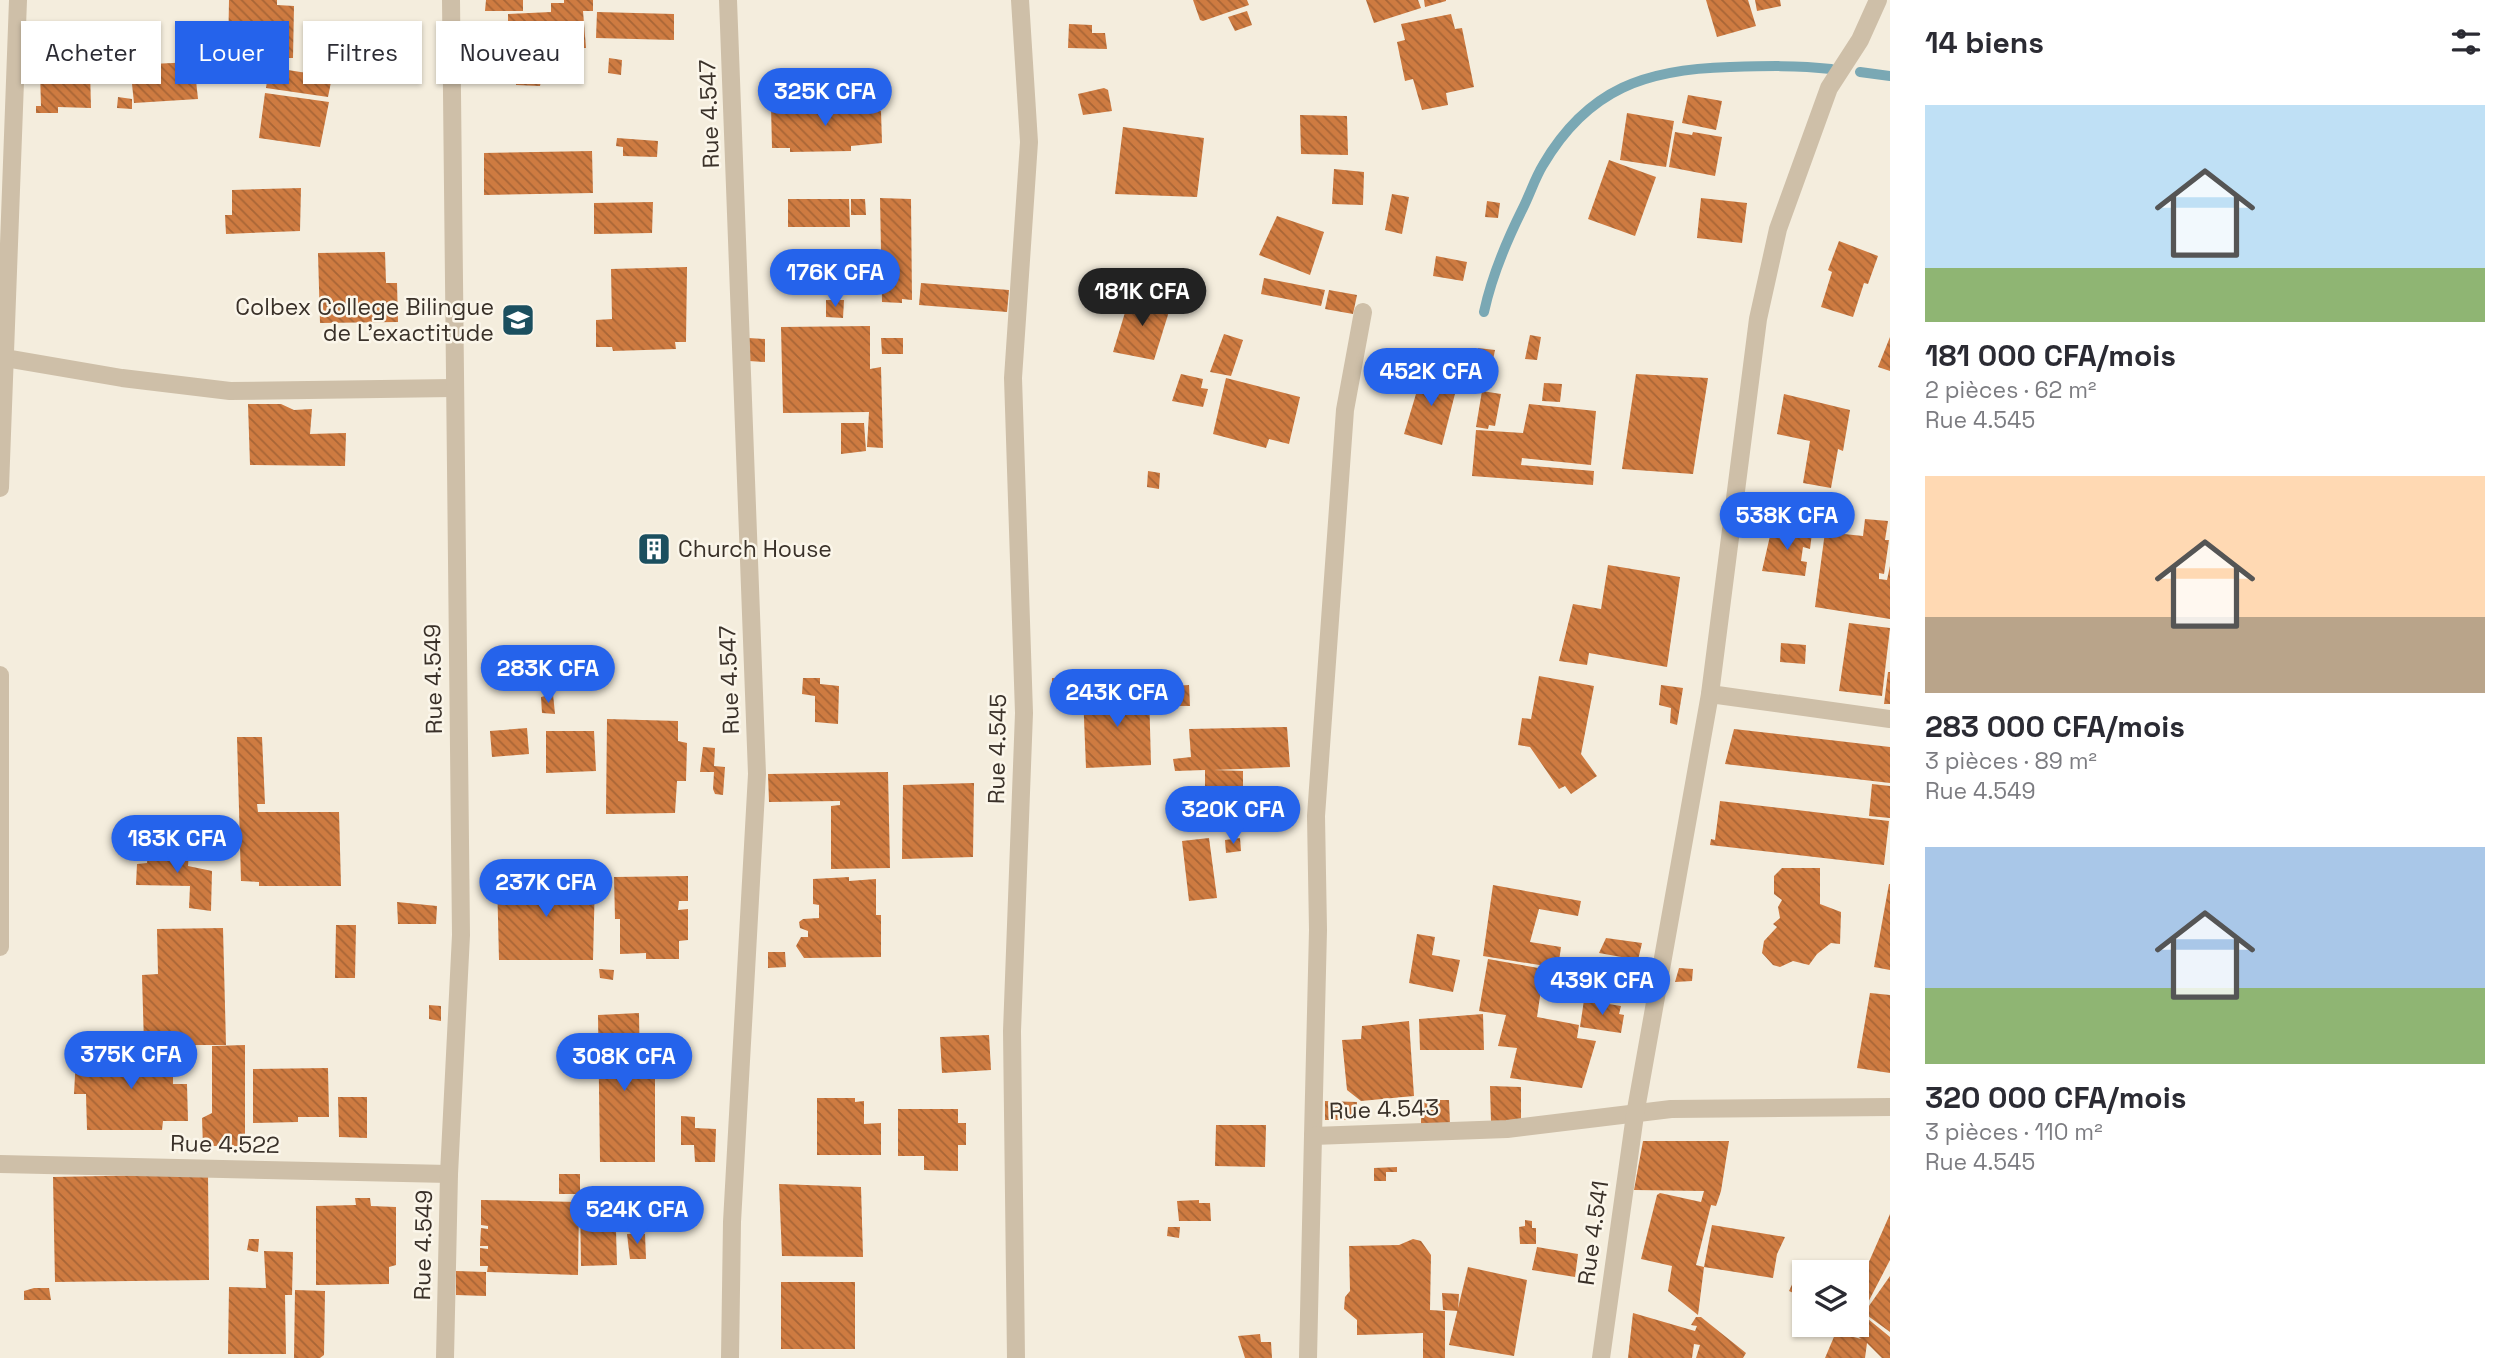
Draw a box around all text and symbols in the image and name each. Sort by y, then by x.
chip: Acheter [21,21,161,84]
chip: Louer [175,21,289,84]
chip: Filtres [303,21,422,84]
chip: Nouveau [436,21,584,84]
text: 14 biens [1925,23,2044,62]
icon: filters [2447,23,2485,61]
street label: Rue 4.547 [692,59,726,169]
pin: 325K CFA [753,68,897,128]
text: 325K CFA [774,76,876,106]
icon: home [2142,150,2268,276]
pin: 176K CFA [763,250,907,309]
text: 176K CFA [786,257,884,287]
pin: 181K CFA [1070,268,1214,328]
text: 181K CFA [1094,276,1190,306]
place label: Colbex College Bilingue de L'exactitude [235,292,494,348]
school or university icon: Colbex College Bilingue de L'exactitude [499,301,537,339]
text: 181 000 CFA/mois [1925,336,2176,375]
pin: 452K CFA [1359,348,1503,408]
text: 452K CFA [1380,356,1482,386]
text: 2 pièces · 62 m² [1925,375,2096,405]
text: Rue 4.545 [1925,405,2035,435]
pin: 538K CFA [1715,492,1859,552]
text: 538K CFA [1736,500,1838,530]
icon: home [2142,521,2268,647]
building icon: Church House [635,530,673,568]
place label: Church House [678,534,832,564]
street label: Rue 4.549 [417,623,449,735]
street label: Rue 4.547 [712,625,746,735]
pin: 283K CFA [476,646,620,705]
text: 283K CFA [497,653,599,683]
pin: 243K CFA [1045,670,1189,729]
text: 243K CFA [1066,677,1168,707]
street label: Rue 4.545 [981,694,1013,804]
text: 283 000 CFA/mois [1925,707,2185,746]
text: 3 pièces · 89 m² [1925,746,2097,776]
text: Rue 4.549 [1925,776,2036,806]
pin: 320K CFA [1161,786,1305,846]
text: 320K CFA [1181,794,1285,824]
pin: 183K CFA [105,816,249,875]
text: 183K CFA [127,823,227,853]
pin: 237K CFA [474,860,618,919]
text: 237K CFA [495,867,597,897]
icon: home [2142,892,2268,1018]
pin: 439K CFA [1530,958,1674,1017]
text: 439K CFA [1550,965,1654,995]
pin: 375K CFA [59,1032,203,1091]
pin: 308K CFA [552,1034,696,1093]
text: 375K CFA [80,1039,182,1069]
text: 308K CFA [572,1041,676,1071]
text: 320 000 CFA/mois [1925,1078,2186,1117]
street label: Rue 4.543 [1328,1092,1440,1126]
text: 3 pièces · 110 m² [1925,1117,2103,1147]
street label: Rue 4.522 [170,1128,280,1160]
text: Rue 4.545 [1925,1147,2035,1177]
street label: Rue 4.541 [1571,1179,1615,1287]
pin: 524K CFA [565,1186,709,1246]
street label: Rue 4.549 [407,1189,439,1301]
text: 524K CFA [586,1194,688,1224]
map controls [1792,1260,1869,1337]
button: layers [1792,1260,1869,1337]

